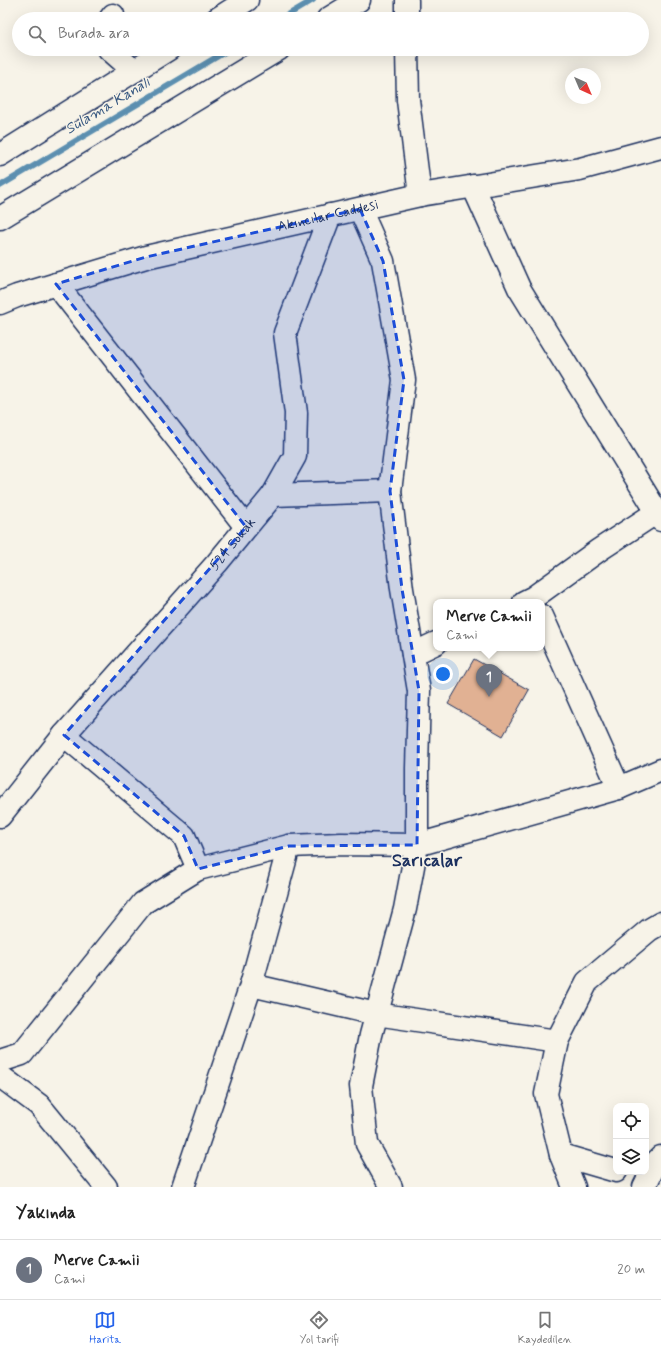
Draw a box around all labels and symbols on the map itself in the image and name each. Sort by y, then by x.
north arrow [565,68,601,104]
water label: Sulama Kanalı [62,73,154,139]
street label: Akıncılar Caddesi [276,196,380,236]
street label: 524 Sokak [206,514,260,574]
your location [433,664,453,684]
pin: 1 [476,664,502,697]
district label: Sarıcalar [392,849,462,873]

